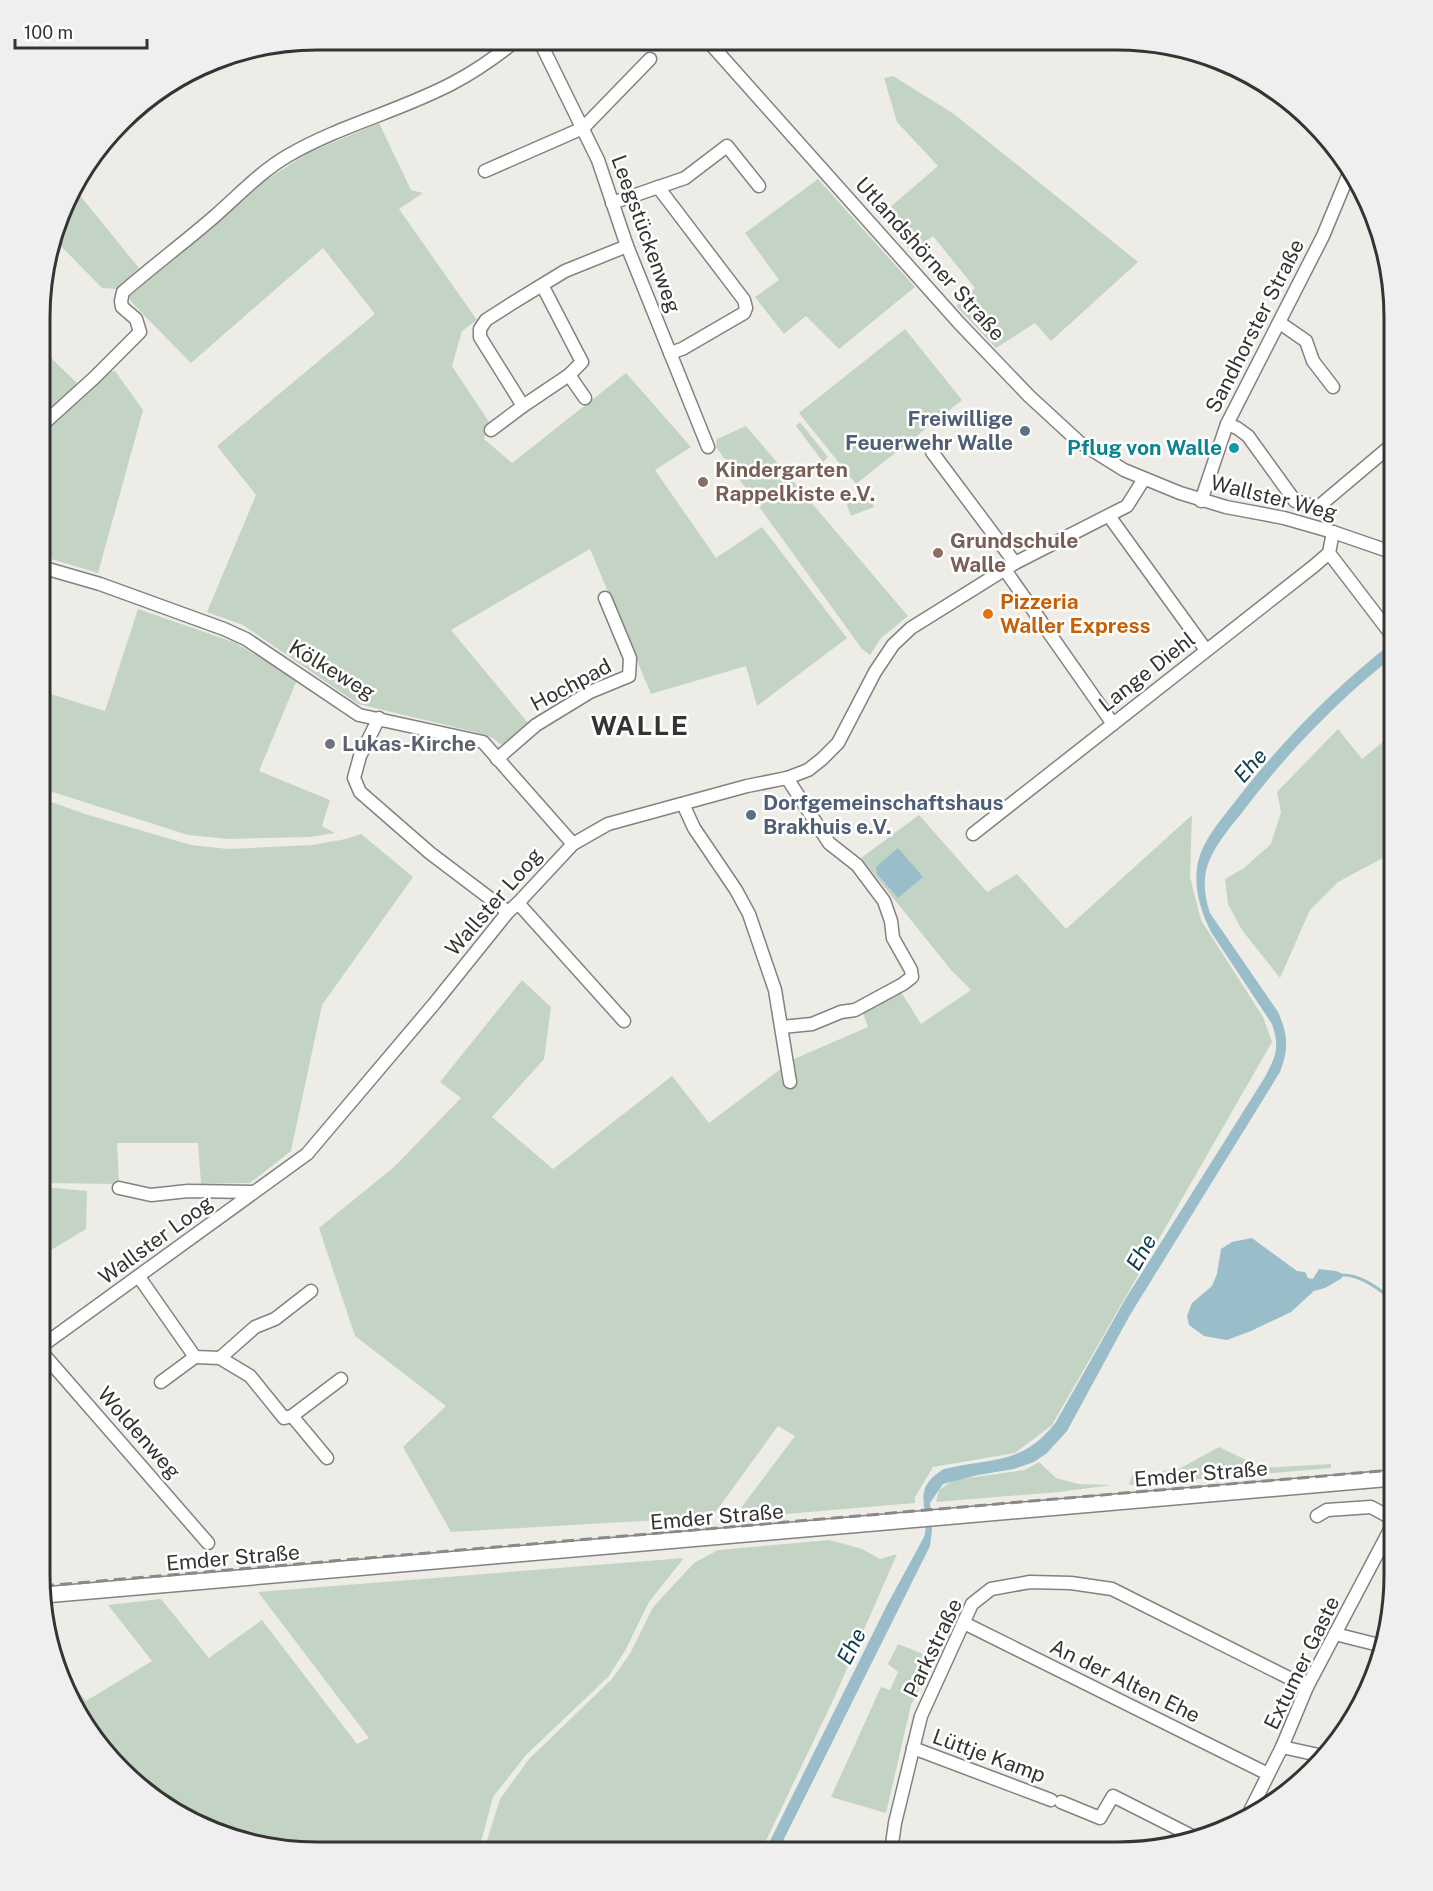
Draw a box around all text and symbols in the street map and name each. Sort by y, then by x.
scale bar [15,12,147,50]
text: 100 m [24,22,73,43]
street label: Leegstückenweg [606,152,687,316]
street label: Utlandshörner Straße [850,172,1010,346]
street label: Sandhorster Straße [1200,235,1309,417]
place label: Freiwillige Feuerwehr Walle [845,406,1013,455]
marker: Freiwillige Feuerwehr Walle [1018,424,1032,438]
place label: Pflug von Walle [1067,435,1222,460]
marker: Pflug von Walle [1227,441,1241,455]
place label: Kindergarten Rappelkiste e.V. [715,457,875,506]
street label: Wallster Weg [1208,470,1340,525]
marker: Kindergarten Rappelkiste e.V. [696,475,710,489]
place label: Grundschule Walle [950,528,1078,577]
marker: Grundschule Walle [931,546,945,560]
place label: Pizzeria Waller Express [1000,589,1151,638]
marker: Pizzeria Waller Express [981,607,995,621]
street label: Lange Diehl [1094,626,1200,717]
street label: Kölkeweg [285,634,380,705]
street label: Hochpad [526,653,615,716]
district label: WALLE [591,709,689,741]
place label: Lukas-Kirche [342,731,476,756]
marker: Lukas-Kirche [323,737,337,751]
water label: Ehe [1228,742,1272,788]
place label: Dorfgemeinschaftshaus Brakhuis e.V. [763,790,1004,839]
marker: Dorfgemeinschaftshaus Brakhuis e.V. [744,808,758,822]
street label: Wallster Loog [440,843,547,961]
street label: Wallster Loog [94,1190,218,1289]
water label: Ehe [1120,1229,1162,1275]
street label: Woldenweg [93,1381,186,1484]
street label: Emder Straße [1133,1455,1269,1492]
street label: Emder Straße [649,1498,785,1535]
street label: Emder Straße [165,1539,301,1576]
street label: Extumer Gaste [1259,1592,1345,1733]
street label: Parkstraße [898,1594,967,1701]
water label: Ehe [831,1623,871,1669]
street label: An der Alten Ehe [1046,1633,1204,1728]
street label: Lüttje Kamp [929,1724,1049,1788]

